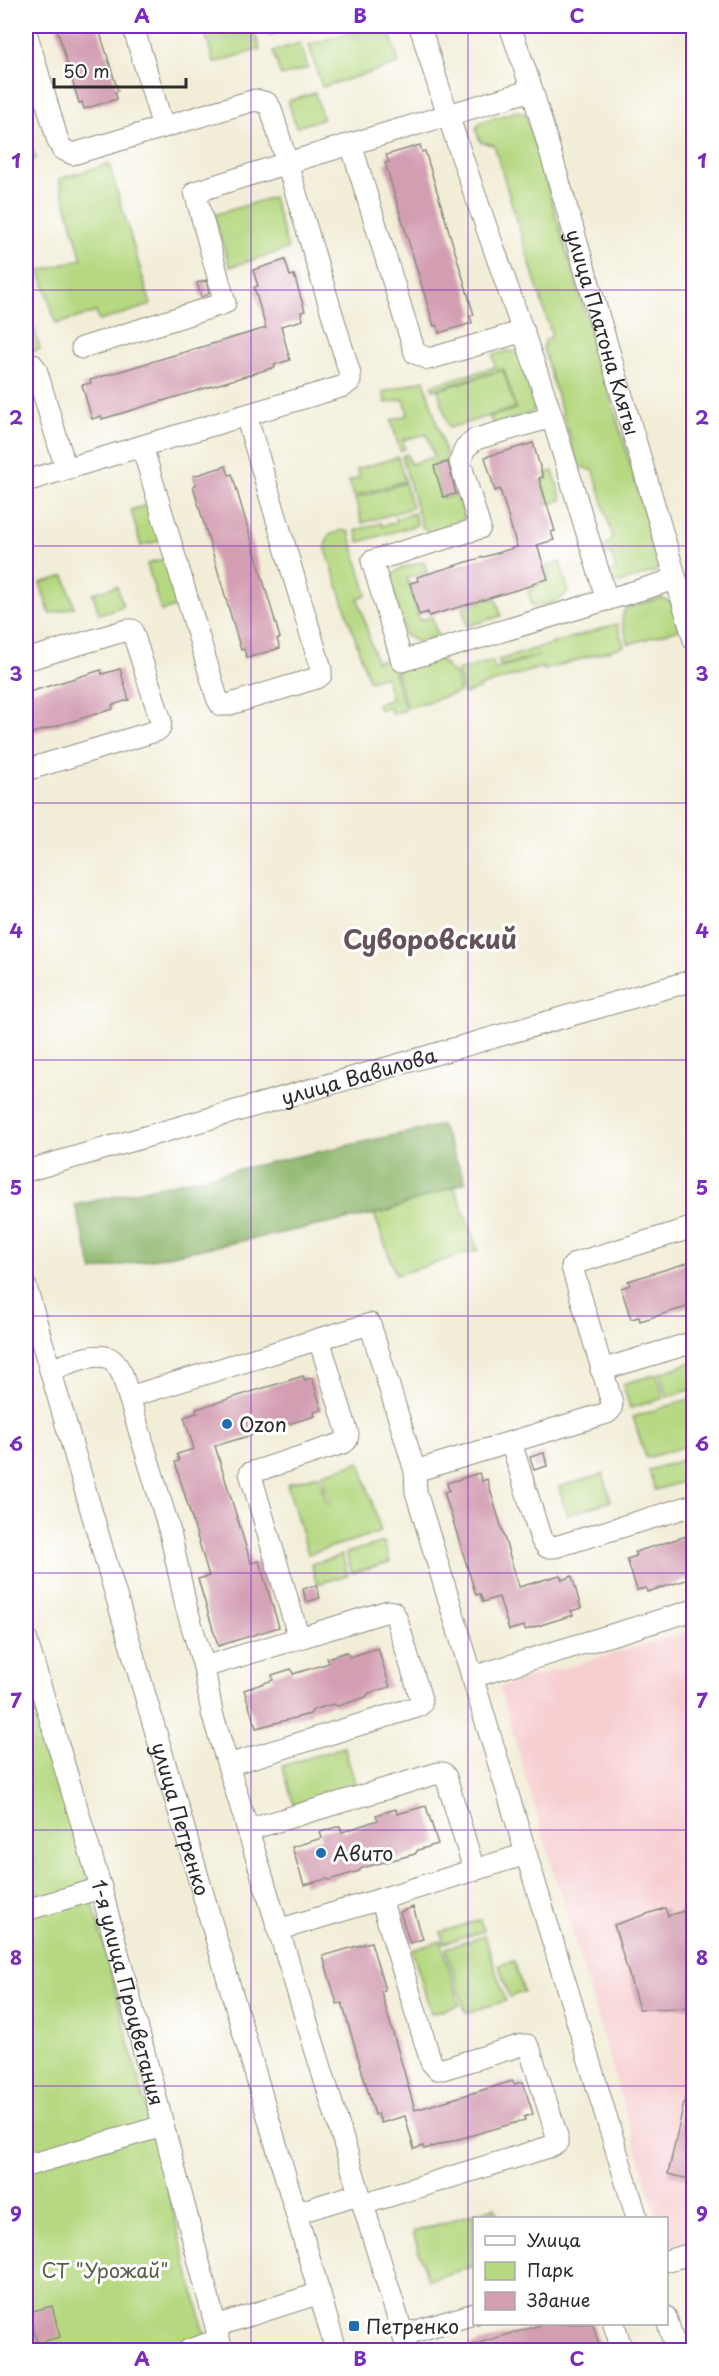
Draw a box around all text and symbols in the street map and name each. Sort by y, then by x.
text: A [134,0,150,30]
text: B [353,0,367,30]
text: C [569,0,585,30]
scale bar [54,51,186,89]
text: 50 m [63,57,110,84]
text: 1 [11,145,21,175]
text: 1 [697,145,707,175]
street label: улица Платона Кляты [559,225,648,439]
text: 2 [9,402,23,432]
text: 2 [695,402,709,432]
text: 3 [9,658,23,688]
text: 3 [695,658,709,688]
text: 4 [9,915,23,945]
text: 4 [695,915,709,945]
district label: Суворовский [343,919,517,958]
street label: улица Вавилова [278,1039,440,1112]
text: 5 [10,1172,22,1202]
text: 5 [696,1172,708,1202]
place label: Ozon [239,1409,287,1439]
marker: Ozon [220,1417,234,1431]
text: 6 [9,1428,23,1458]
text: 6 [695,1428,709,1458]
text: 7 [10,1685,22,1715]
text: 7 [696,1685,708,1715]
street label: улица Петренко [145,1739,218,1899]
place label: Авито [333,1838,393,1868]
marker: Авито [314,1846,328,1860]
street label: 1-я улица Процветания [84,1876,172,2109]
text: 8 [10,1942,22,1972]
text: 8 [696,1942,708,1972]
text: 9 [10,2198,22,2228]
text: 9 [696,2198,708,2228]
legend [473,2217,668,2325]
text: Улица [527,2226,581,2253]
park label: СТ "Урожай" [42,2255,168,2285]
text: Парк [527,2256,574,2283]
text: Здание [527,2286,590,2313]
place label: Петренко [366,2311,459,2341]
marker: Петренко [347,2319,361,2333]
text: A [134,2343,150,2373]
text: B [353,2343,367,2373]
text: C [569,2343,585,2373]

